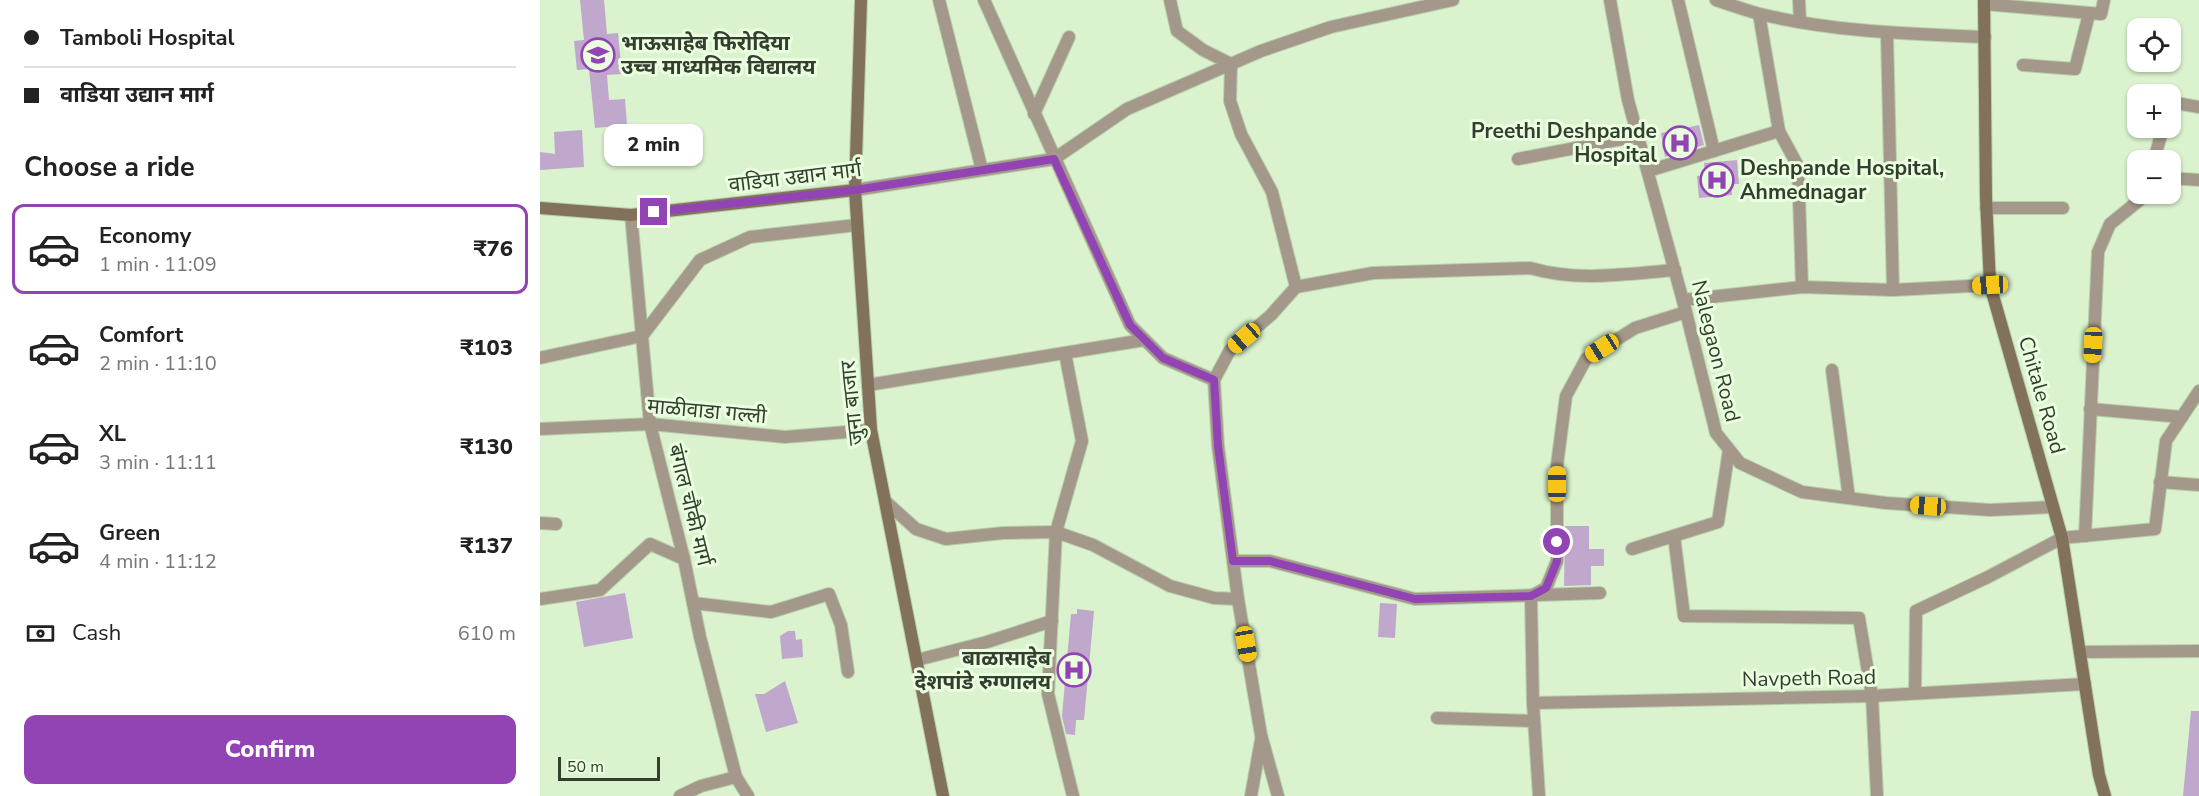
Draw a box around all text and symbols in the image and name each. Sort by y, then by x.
map controls [2127,18,2181,204]
button: locate [2127,18,2181,72]
text: Tamboli Hospital [60,23,234,53]
place label: भाऊसाहेब फिरोदिया उच्च माध्यमिक विद्यालय [621,29,816,81]
school or university icon: भाऊसाहेब फिरोदिया उच्च माध्यमिक विद्यालय [580,37,616,73]
text: वाडिया उद्यान मार्ग [60,80,214,110]
button: + [2127,84,2181,138]
place label: Preethi Deshpande Hospital [1471,117,1657,169]
callout: 2 min [604,125,704,167]
hospital icon: Preethi Deshpande Hospital [1662,125,1698,161]
text: 2 min [627,131,680,158]
text: Choose a ride [24,149,195,186]
button: − [2127,150,2181,204]
place label: Deshpande Hospital, Ahmednagar [1740,154,1944,206]
street label: वाडिया उद्यान मार्ग [727,155,864,199]
hospital icon: Deshpande Hospital, Ahmednagar [1699,162,1735,198]
route end [640,198,667,225]
text: Economy [99,221,191,251]
icon: car [27,222,81,276]
text: ₹76 [473,234,513,264]
text: 1 min · 11:09 [99,251,217,278]
car [1972,275,2008,295]
street label: Nalegaon Road [1685,277,1747,425]
car [1225,319,1263,357]
text: Comfort [99,320,183,350]
icon: car [27,321,81,375]
car [2083,327,2103,363]
car [1582,331,1622,365]
text: ₹103 [460,333,513,363]
street label: Chitale Road [2012,333,2072,457]
text: 2 min · 11:10 [99,350,217,377]
street label: जुना बाजार [834,359,870,447]
street label: माळीवाडा गल्ली [646,392,768,430]
text: XL [99,419,126,449]
icon: car [27,420,81,474]
text: ₹130 [460,432,513,462]
street label: बंगाल चौकी मार्ग [661,441,719,570]
text: 3 min · 11:11 [99,449,217,476]
car [1548,466,1566,502]
car [1909,496,1947,516]
text: Green [99,518,160,548]
icon: car [27,519,81,573]
route start [1543,528,1570,555]
text: ₹137 [460,531,513,561]
text: 4 min · 11:12 [99,548,217,575]
icon: cash [24,617,57,650]
text: Cash [72,618,121,648]
text: 610 m [458,620,516,647]
car [1234,625,1258,663]
place label: बाळासाहेब देशपांडे रुग्णालय [915,644,1052,696]
hospital icon: बाळासाहेब देशपांडे रुग्णालय [1056,652,1092,688]
street label: Navpeth Road [1742,663,1876,693]
button: Confirm [24,715,516,784]
scale bar [558,754,660,782]
text: 50 m [567,756,604,778]

